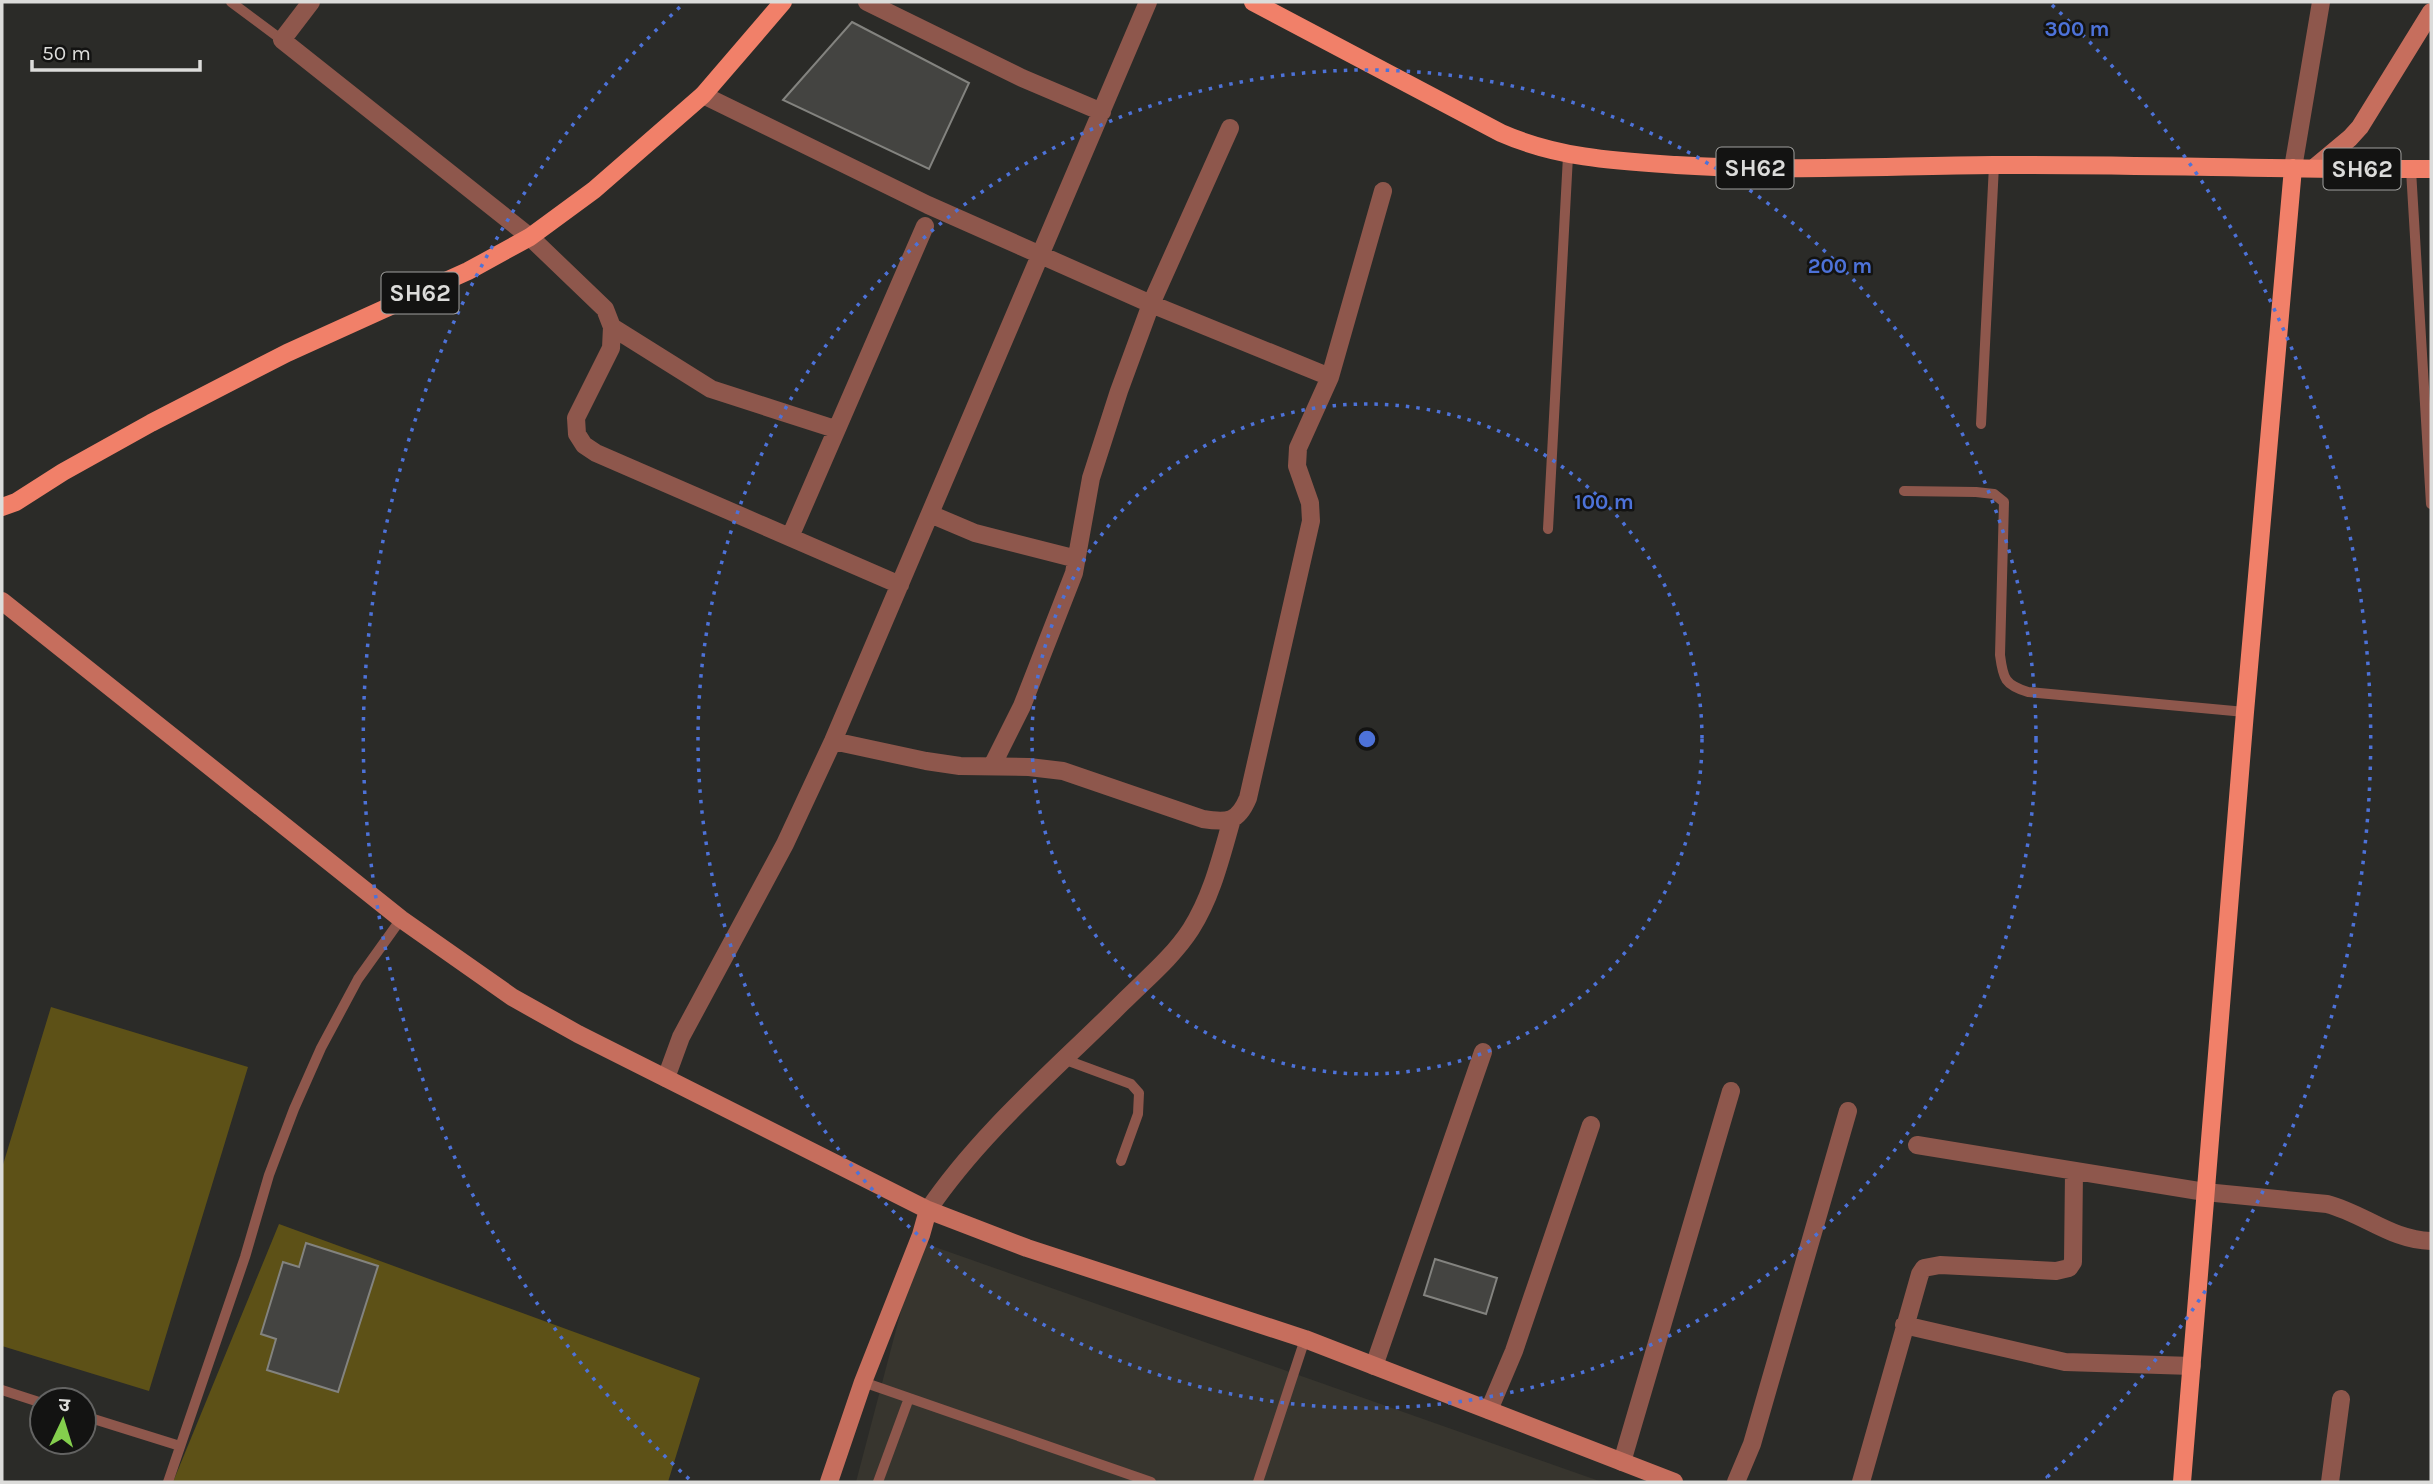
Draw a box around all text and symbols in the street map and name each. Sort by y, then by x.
text: 300 m [2045,17,2109,41]
scale bar [32,28,200,72]
text: 50 m [42,41,91,65]
road number: SH62 [1716,148,1794,188]
road number: SH62 [2324,148,2400,190]
text: 200 m [1808,254,1872,278]
road number: SH62 [382,272,458,314]
text: 100 m [1574,490,1634,514]
centre of rings [1355,727,1379,751]
north arrow [28,1386,98,1456]
text: उ [58,1394,71,1416]

